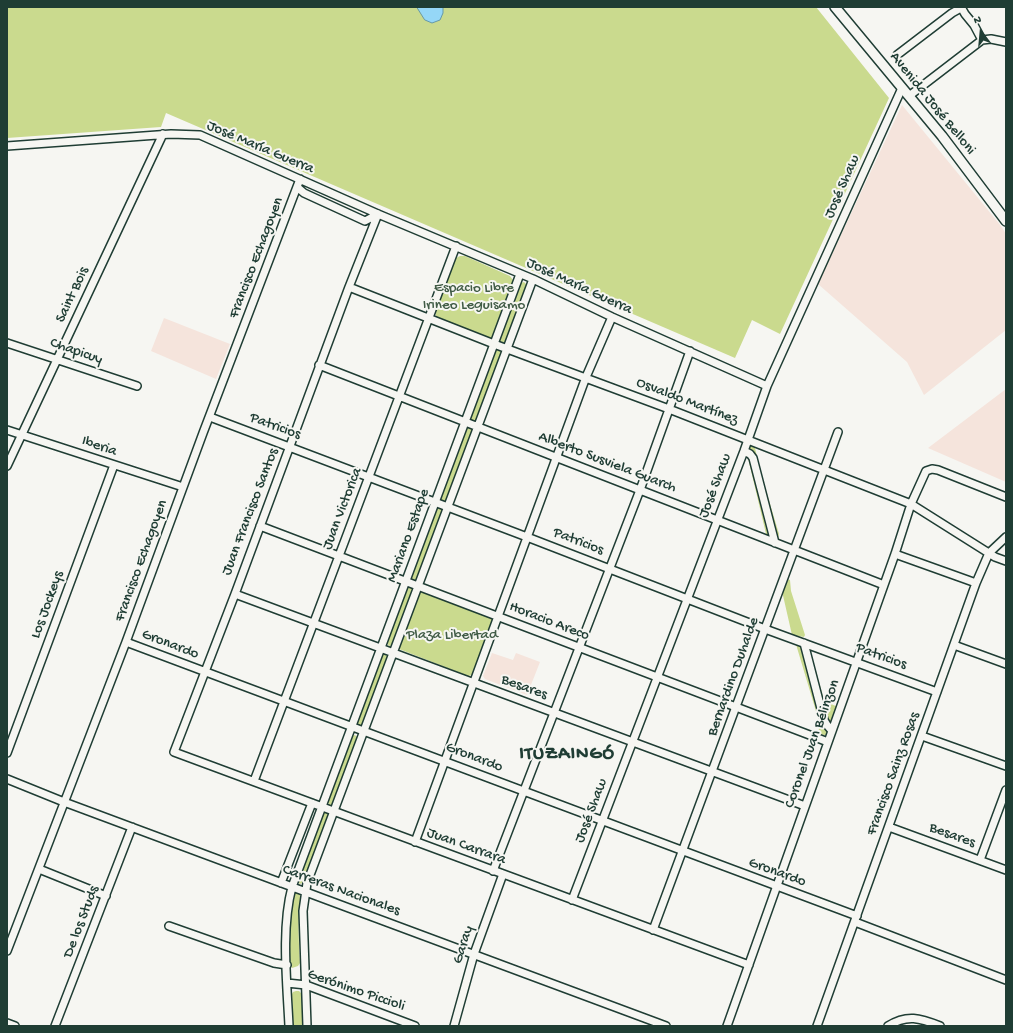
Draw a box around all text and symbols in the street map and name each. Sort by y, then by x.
north arrow [961,12,1001,52]
text: N [973,14,983,27]
street label: Avenida José Belloni [885,49,979,159]
street label: José María Guerra [204,117,316,179]
street label: José Shaw [821,153,865,221]
street label: Francisco Echagoyen [226,195,288,321]
street label: José María Guerra [523,255,635,319]
street label: Saint Bois [52,264,94,326]
park label: Espacio Libre Irineo Leguisamo [423,280,525,315]
street label: Chapicuy [47,335,105,369]
street label: Osvaldo Martínez [633,374,741,430]
street label: Patricios [247,409,303,445]
street label: Alberto Susviela Guarch [536,428,678,498]
street label: Iberia [79,433,119,461]
street label: Juan Francisco Santos [218,446,284,578]
street label: José Shaw [696,451,736,521]
street label: Juan Victorica [319,465,367,553]
street label: Mariano Estape [384,487,434,585]
street label: Francisco Echagoyen [112,498,172,624]
street label: Patricios [550,524,606,560]
street label: Los Jockeys [27,569,69,641]
street label: Horacio Areco [506,598,592,646]
street label: Bernardino Duhalde [704,615,764,739]
street label: Gronardo [139,626,201,664]
park label: Plaza Libertad [406,627,498,645]
street label: Patricios [853,639,909,675]
street label: Besares [498,671,550,705]
street label: Coronel Juan Bélinzon [781,677,845,811]
street label: Francisco Sainz Rosas [863,710,925,838]
street label: Gronardo [443,739,505,777]
district label: ITUZAINGÓ [519,744,615,766]
street label: José Shaw [572,776,612,846]
street label: Besares [926,819,978,853]
street label: Juan Carrara [424,824,508,870]
street label: Gronardo [746,854,808,892]
street label: Carreras Nacionales [280,861,402,921]
street label: De los Studs [60,883,104,961]
street label: Garay [449,924,479,966]
street label: Gerónimo Piccioli [305,966,407,1016]

